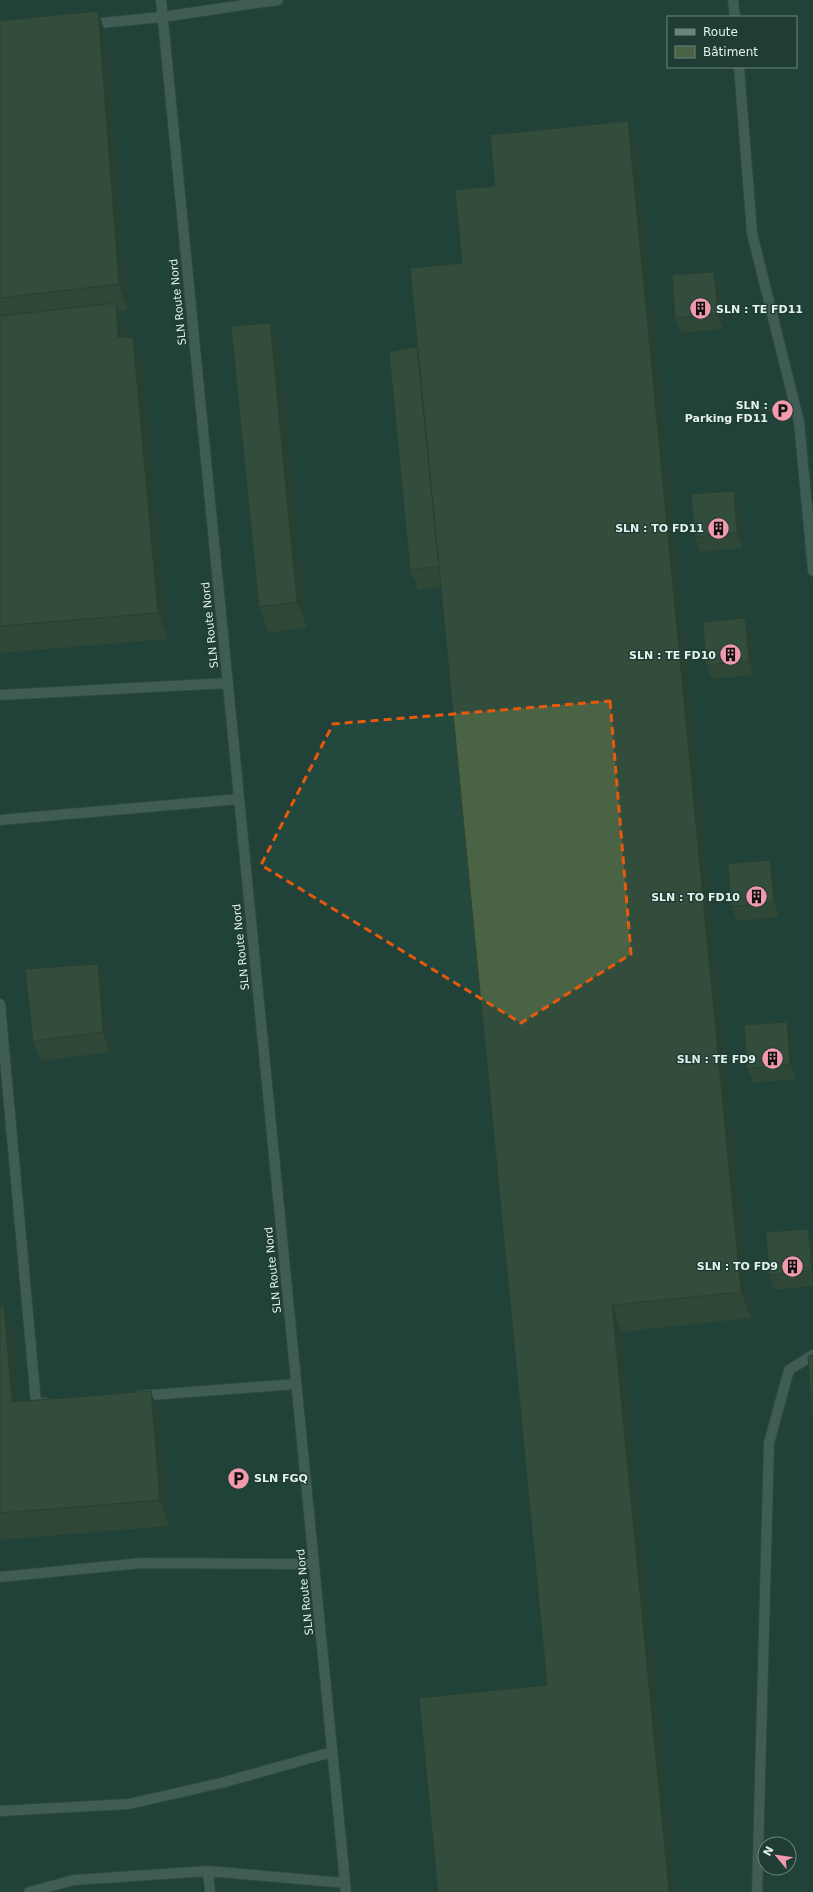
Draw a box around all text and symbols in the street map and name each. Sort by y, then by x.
legend [667,16,797,68]
text: Route [703,25,738,39]
text: Bâtiment [703,45,758,59]
street label: SLN Route Nord [167,258,189,346]
building icon: SLN : TE FD11 [687,296,713,322]
place label: SLN : TE FD11 [716,303,803,316]
parking icon: SLN : Parking FD11 [770,398,796,424]
place label: SLN : Parking FD11 [685,399,768,425]
building icon: SLN : TO FD11 [706,515,732,541]
place label: SLN : TO FD11 [615,522,704,535]
street label: SLN Route Nord [199,581,221,669]
building icon: SLN : TE FD10 [718,642,744,668]
place label: SLN : TE FD10 [629,649,716,662]
building icon: SLN : TO FD10 [743,884,769,910]
place label: SLN : TO FD10 [651,891,740,904]
street label: SLN Route Nord [230,903,252,991]
building icon: SLN : TE FD9 [759,1046,785,1072]
place label: SLN : TE FD9 [677,1053,756,1066]
street label: SLN Route Nord [262,1226,284,1314]
building icon: SLN : TO FD9 [780,1253,806,1279]
place label: SLN : TO FD9 [697,1260,778,1273]
parking icon: SLN FGQ [225,1465,251,1491]
place label: SLN FGQ [254,1472,308,1485]
street label: SLN Route Nord [294,1548,316,1636]
north arrow [757,1836,797,1876]
text: N [761,1844,777,1859]

